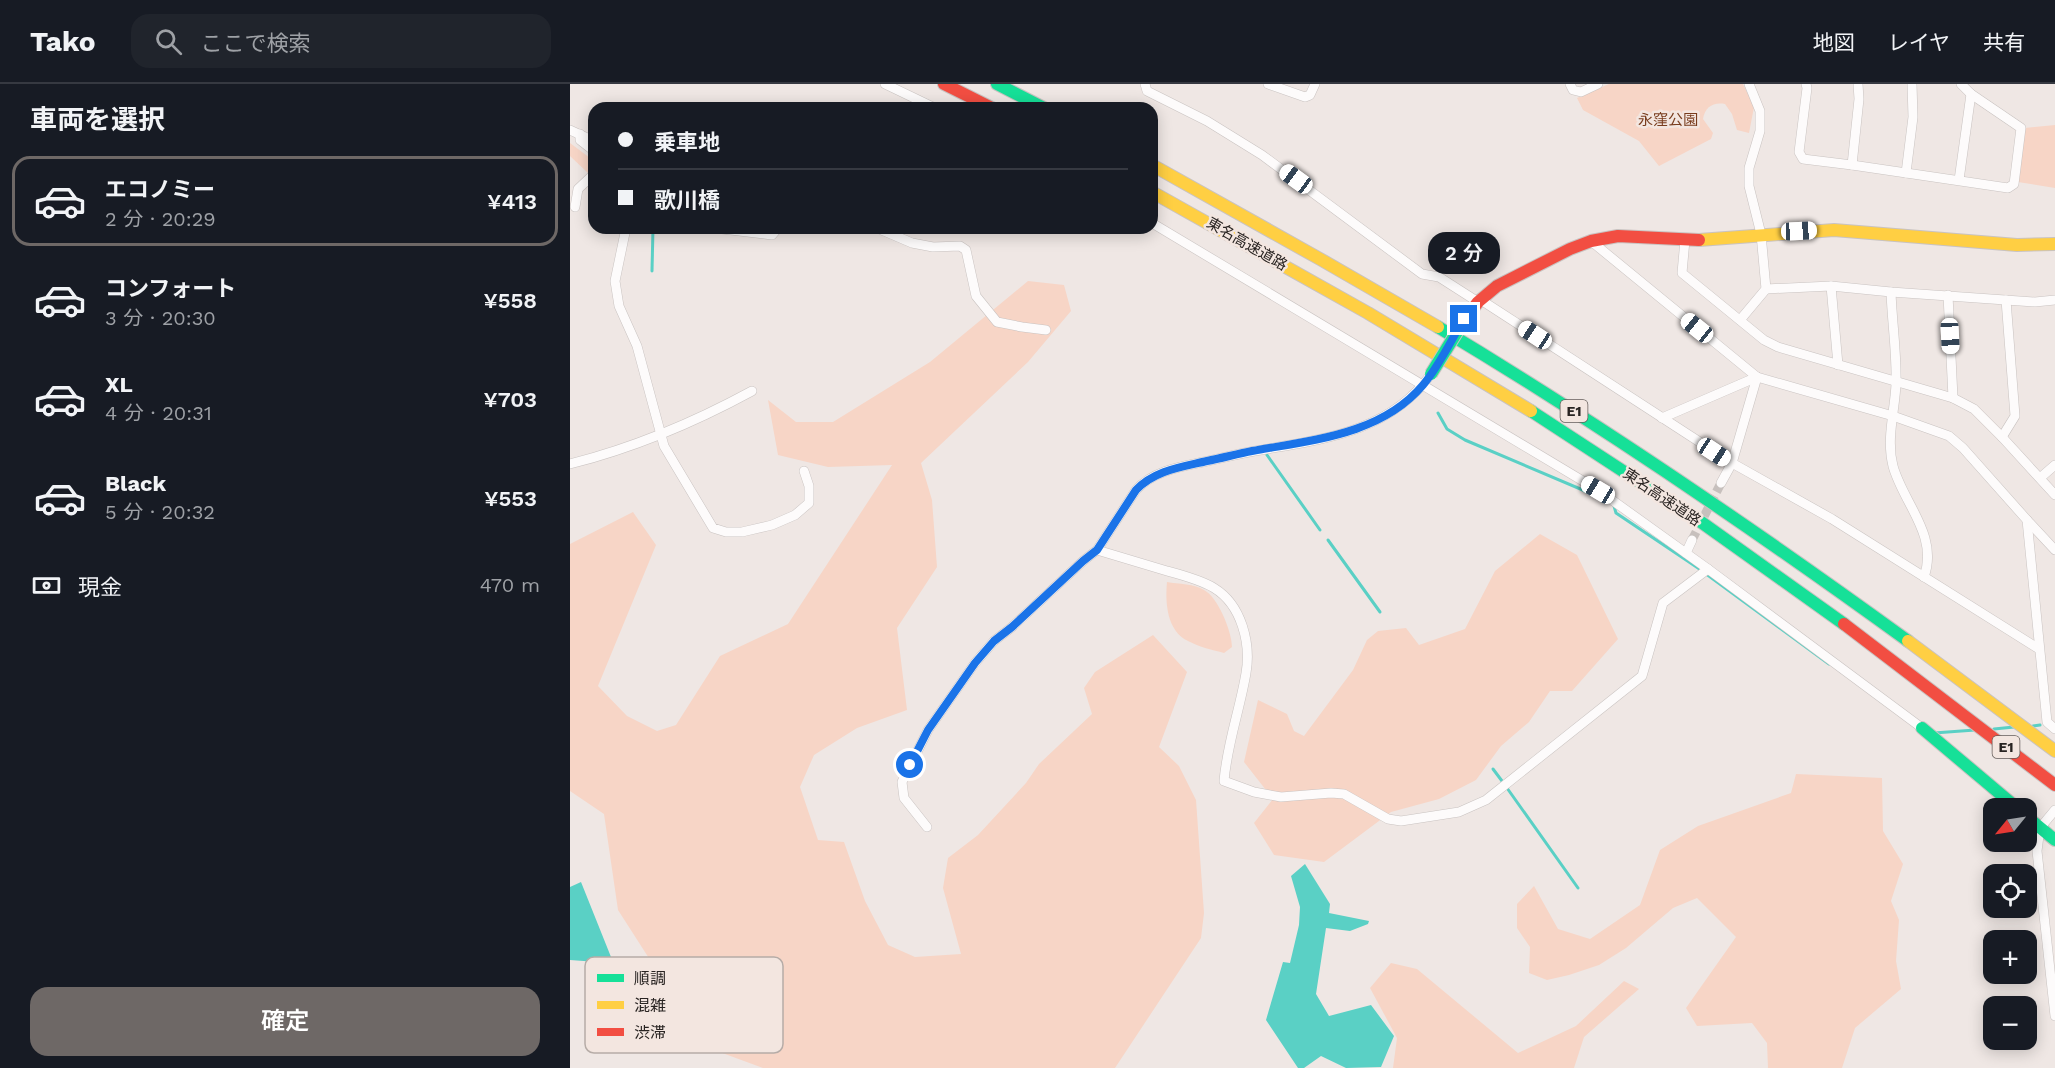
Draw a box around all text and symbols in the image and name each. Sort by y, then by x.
search box [131,14,551,68]
text: Tako [30,25,95,58]
icon: search [152,25,185,58]
text: 地図 [1813,30,1855,55]
text: レイヤ [1888,30,1950,55]
text: 共有 [1983,30,2025,55]
text: ここで検索 [200,31,310,56]
text: 車両を選択 [30,104,165,136]
park label: 永窪公園 [1638,111,1698,129]
text: 乗車地 [654,130,720,155]
car [1276,161,1316,197]
icon: car [33,174,87,228]
text: エコノミー [105,177,215,202]
text: 歌川橋 [654,188,720,213]
text: ¥413 [487,189,537,214]
text: 2 分 · 20:29 [105,207,216,231]
street label: 東名高速道路 [1204,214,1290,274]
car [1781,221,1817,241]
callout: 2 分 [1428,232,1500,274]
text: 2 分 [1445,241,1483,265]
icon: car [33,273,87,327]
text: コンフォート [105,276,236,301]
text: ¥558 [483,288,537,313]
route end [1450,305,1477,332]
text: 3 分 · 20:30 [105,306,216,330]
car [1677,310,1717,346]
car [1515,318,1555,352]
car [1940,318,1960,354]
icon: car [33,372,87,426]
text: XL [105,372,133,397]
text: ¥703 [484,387,537,412]
road number: E1 [1560,400,1588,422]
text: 4 分 · 20:31 [105,401,212,425]
car [1694,435,1734,469]
street label: 東名高速道路 [1620,464,1704,530]
icon: car [33,471,87,525]
text: Black [105,471,166,496]
car [1578,473,1618,507]
text: ¥553 [484,486,537,511]
text: 5 分 · 20:32 [105,500,215,524]
icon: cash [30,569,63,602]
text: 470 m [480,573,540,597]
text: 現金 [78,575,122,600]
road number: E1 [1992,736,2020,758]
route start [896,751,923,778]
north arrow [1983,798,2037,852]
map controls [1983,798,2037,1050]
button: locate [1983,864,2037,918]
button: + [1983,930,2037,984]
legend [585,957,783,1053]
text: 順調 [634,969,666,988]
button: 確定 [30,987,540,1056]
text: 混雑 [634,996,666,1015]
button: − [1983,996,2037,1050]
text: 渋滞 [634,1023,666,1042]

